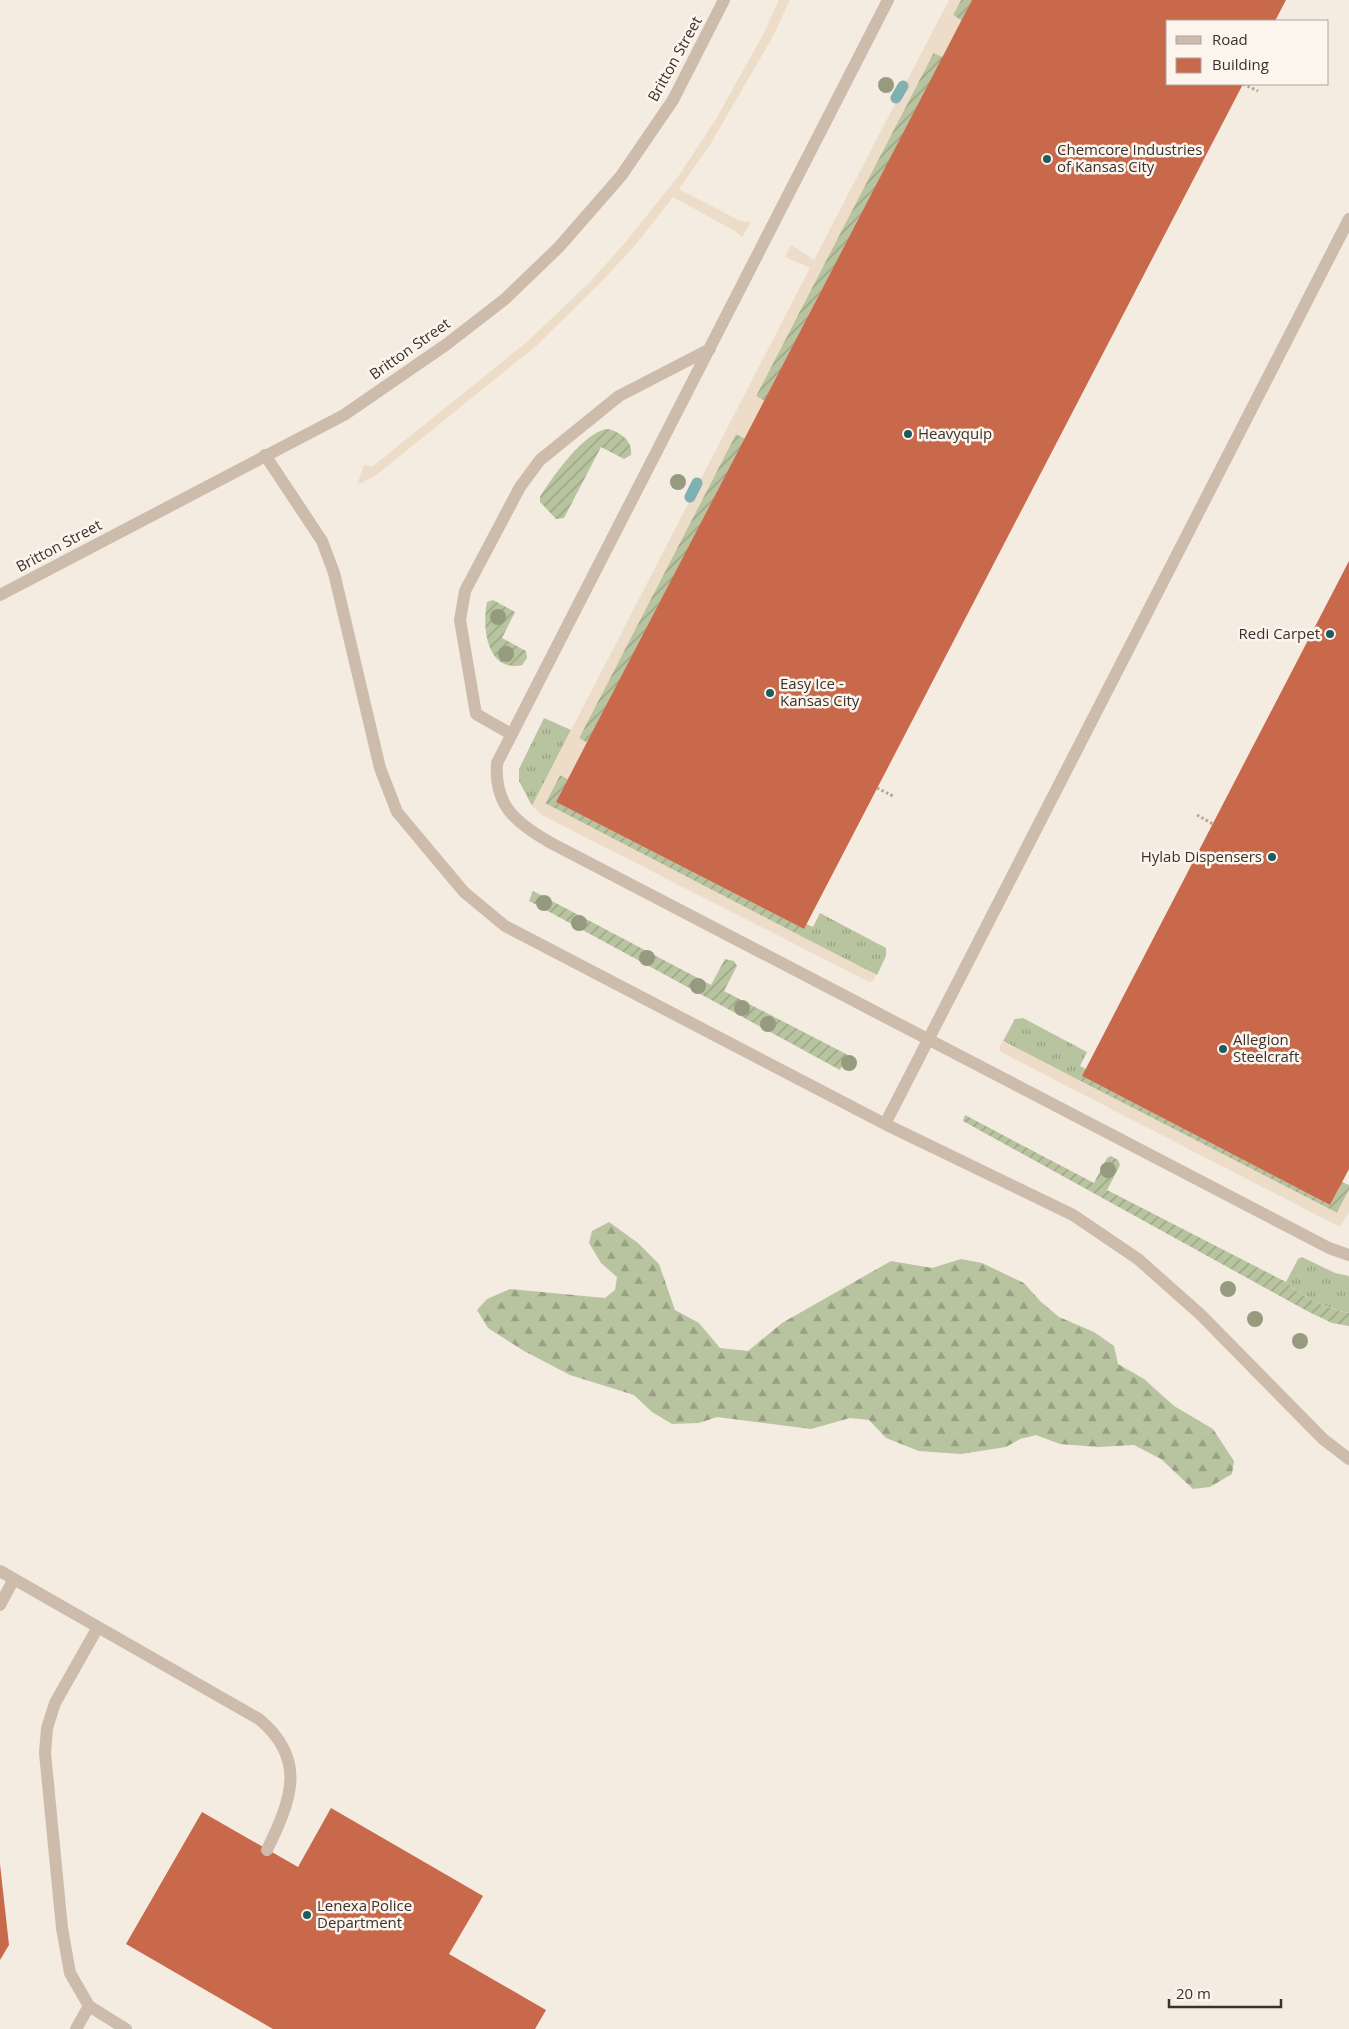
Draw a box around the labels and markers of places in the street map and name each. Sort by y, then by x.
place label: Chemcore Industries of Kansas City [1057,139,1202,176]
marker: Chemcore Industries of Kansas City [1041,153,1053,165]
place label: Heavyquip [918,423,992,443]
marker: Heavyquip [902,428,914,440]
place label: Redi Carpet [1239,623,1320,643]
marker: Redi Carpet [1324,628,1336,640]
place label: Easy Ice - Kansas City [780,673,860,710]
marker: Easy Ice - Kansas City [764,687,776,699]
place label: Hylab Dispensers [1141,846,1262,866]
marker: Hylab Dispensers [1266,851,1278,863]
place label: Allegion Steelcraft [1233,1029,1299,1066]
marker: Allegion Steelcraft [1217,1043,1229,1055]
place label: Lenexa Police Department [317,1895,412,1932]
marker: Lenexa Police Department [301,1909,313,1921]

